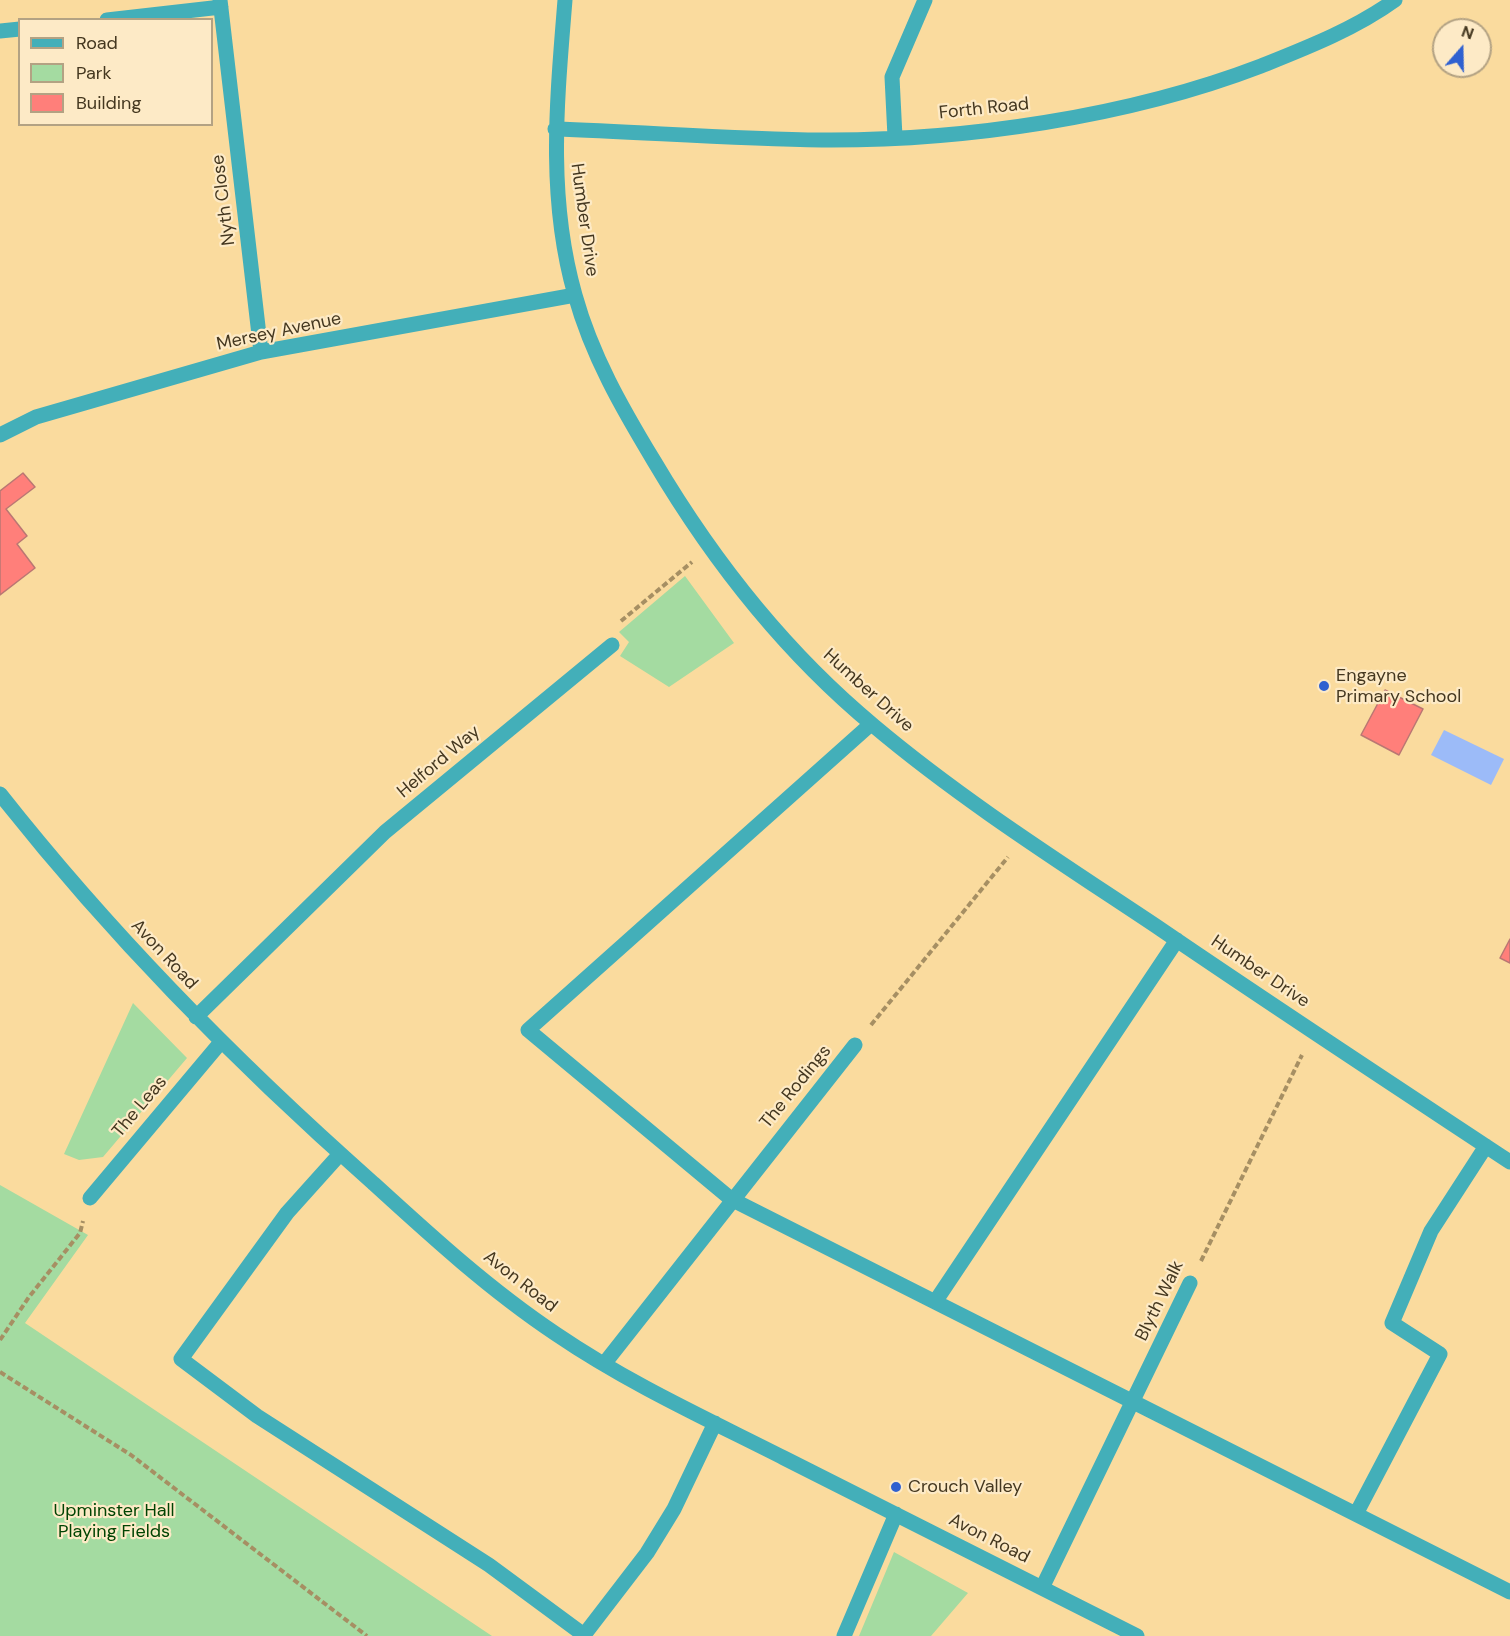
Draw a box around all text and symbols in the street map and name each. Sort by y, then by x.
legend [18,18,213,126]
north arrow [1432,18,1492,78]
text: N [1459,21,1477,44]
text: Road [76,31,118,55]
text: Park [76,61,112,85]
text: Building [76,91,141,115]
street label: Forth Road [938,94,1030,124]
street label: Nyth Close [208,153,240,247]
street label: Humber Drive [565,162,603,278]
street label: Mersey Avenue [215,308,343,356]
street label: Humber Drive [818,645,918,737]
place label: Engayne Primary School [1336,665,1461,708]
marker: Engayne Primary School [1317,679,1331,693]
street label: Helford Way [393,721,485,803]
street label: Avon Road [126,916,202,994]
street label: Humber Drive [1207,931,1313,1013]
street label: The Rodings [756,1041,836,1133]
street label: The Leas [108,1072,172,1142]
street label: Avon Road [479,1246,561,1318]
street label: Blyth Walk [1131,1257,1189,1345]
place label: Crouch Valley [908,1476,1022,1498]
marker: Crouch Valley [889,1480,903,1494]
park label: Upminster Hall Playing Fields [54,1500,174,1543]
street label: Avon Road [945,1509,1033,1569]

